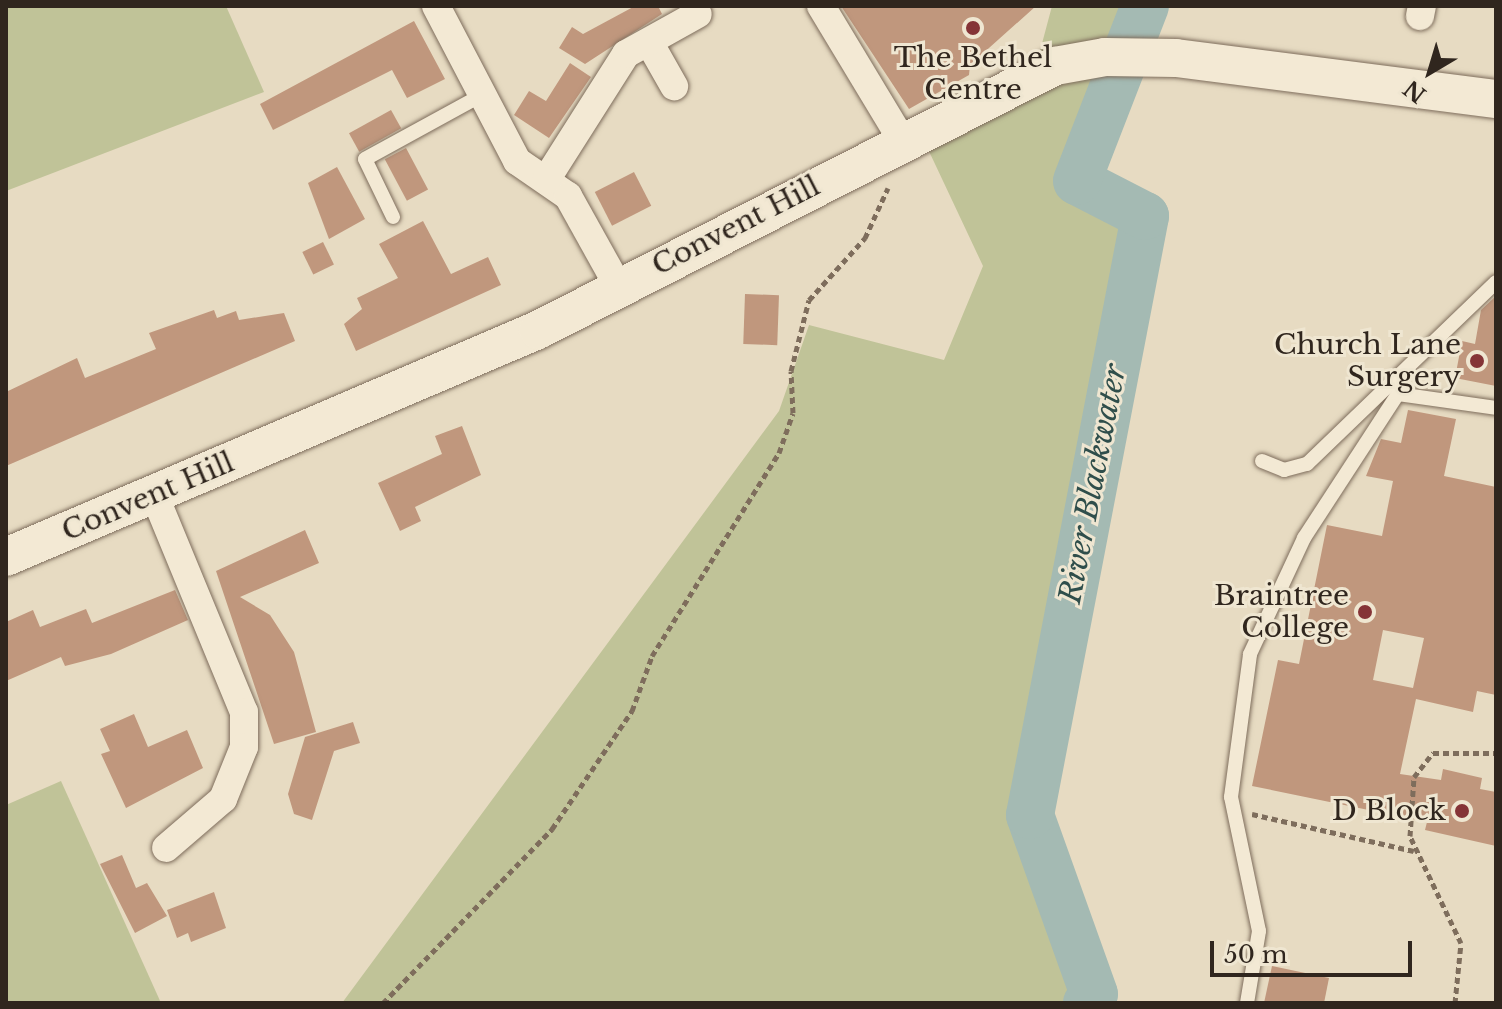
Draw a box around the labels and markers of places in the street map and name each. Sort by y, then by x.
marker: The Bethel Centre [964,19,982,37]
place label: The Bethel Centre [894,41,1052,107]
place label: Church Lane Surgery [1274,328,1461,394]
marker: Church Lane Surgery [1468,352,1486,370]
place label: Braintree College [1214,579,1349,645]
marker: Braintree College [1356,603,1374,621]
place label: D Block [1332,794,1446,828]
marker: D Block [1453,802,1471,820]

